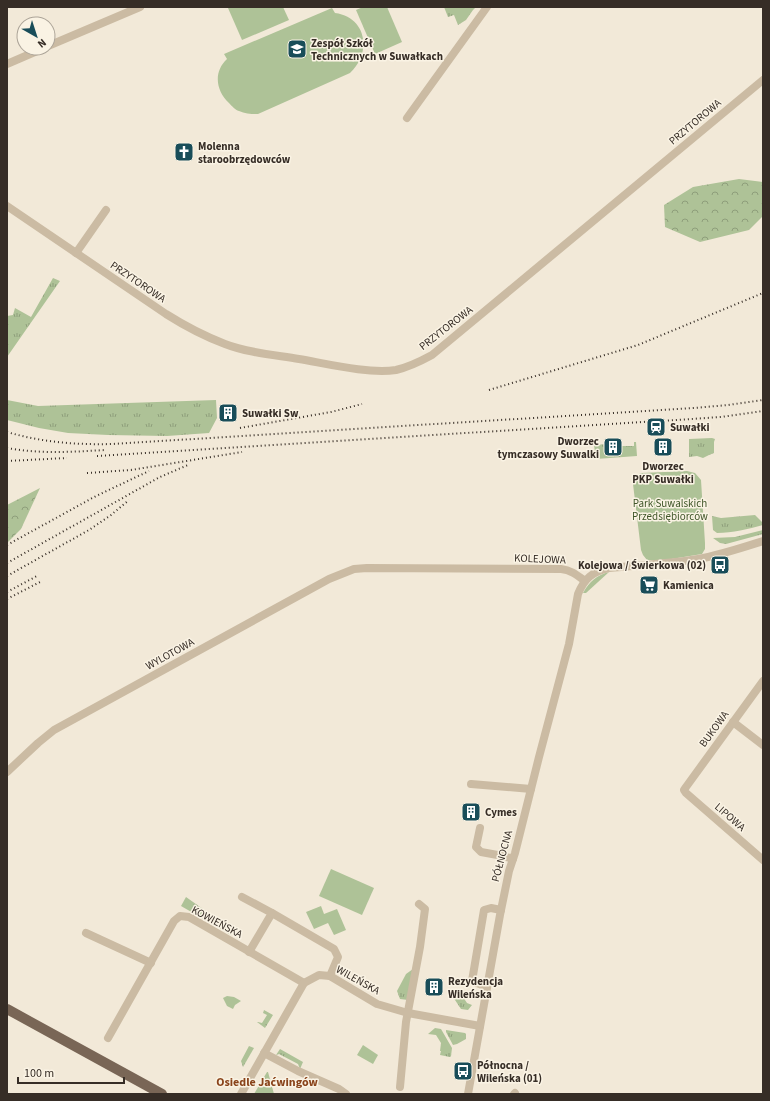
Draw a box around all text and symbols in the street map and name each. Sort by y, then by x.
north arrow [16,16,56,56]
text: N [34,35,50,52]
place label: Zespół Szkół Technicznych w Suwałkach [311,36,443,64]
school or university icon: Zespół Szkół Technicznych w Suwałkach [286,38,308,60]
street label: PRZYTOROWA [666,96,724,148]
place label: Molenna staroobrzędowców [198,139,291,167]
church icon: Molenna staroobrzędowców [173,141,195,163]
street label: PRZYTOROWA [107,258,169,306]
street label: PRZYTOROWA [416,302,476,354]
building icon: Suwałki Sw [217,402,239,424]
place label: Suwałki Sw [242,406,299,421]
station icon: Suwałki [645,416,667,438]
place label: Suwałki [670,420,710,435]
place label: Dworzec tymczasowy Suwalki [498,434,599,462]
building icon: Dworzec tymczasowy Suwalki [602,436,624,458]
building icon: Dworzec PKP Suwałki [652,436,674,458]
place label: Dworzec PKP Suwałki [632,459,694,487]
park label: Park Suwalskich Przedsiębiorców [632,496,708,524]
street label: KOLEJOWA [514,551,566,567]
bus stop icon: Kolejowa / Świerkowa (02) [709,554,731,576]
place label: Kolejowa / Świerkowa (02) [578,558,706,573]
supermarket icon: Kamienica [638,574,660,596]
place label: Kamienica [663,578,714,593]
street label: WYLOTOWA [143,634,197,674]
street label: BUKOWA [696,708,732,750]
street label: LIPOWA [711,799,749,835]
building icon: Cymes [460,801,482,823]
place label: Cymes [485,805,517,820]
street label: PÓŁNOCNA [488,829,516,883]
street label: KOWIEŃSKA [189,902,245,942]
street label: WILEŃSKA [333,962,383,998]
place label: Rezydencja Wileńska [448,974,503,1002]
building icon: Rezydencja Wileńska [423,976,445,998]
place label: Północna / Wileńska (01) [477,1058,542,1086]
scale bar [18,1059,124,1085]
bus stop icon: Północna / Wileńska (01) [452,1060,474,1082]
text: 100 m [24,1065,54,1082]
district label: Osiedle Jaćwingów [216,1074,318,1091]

